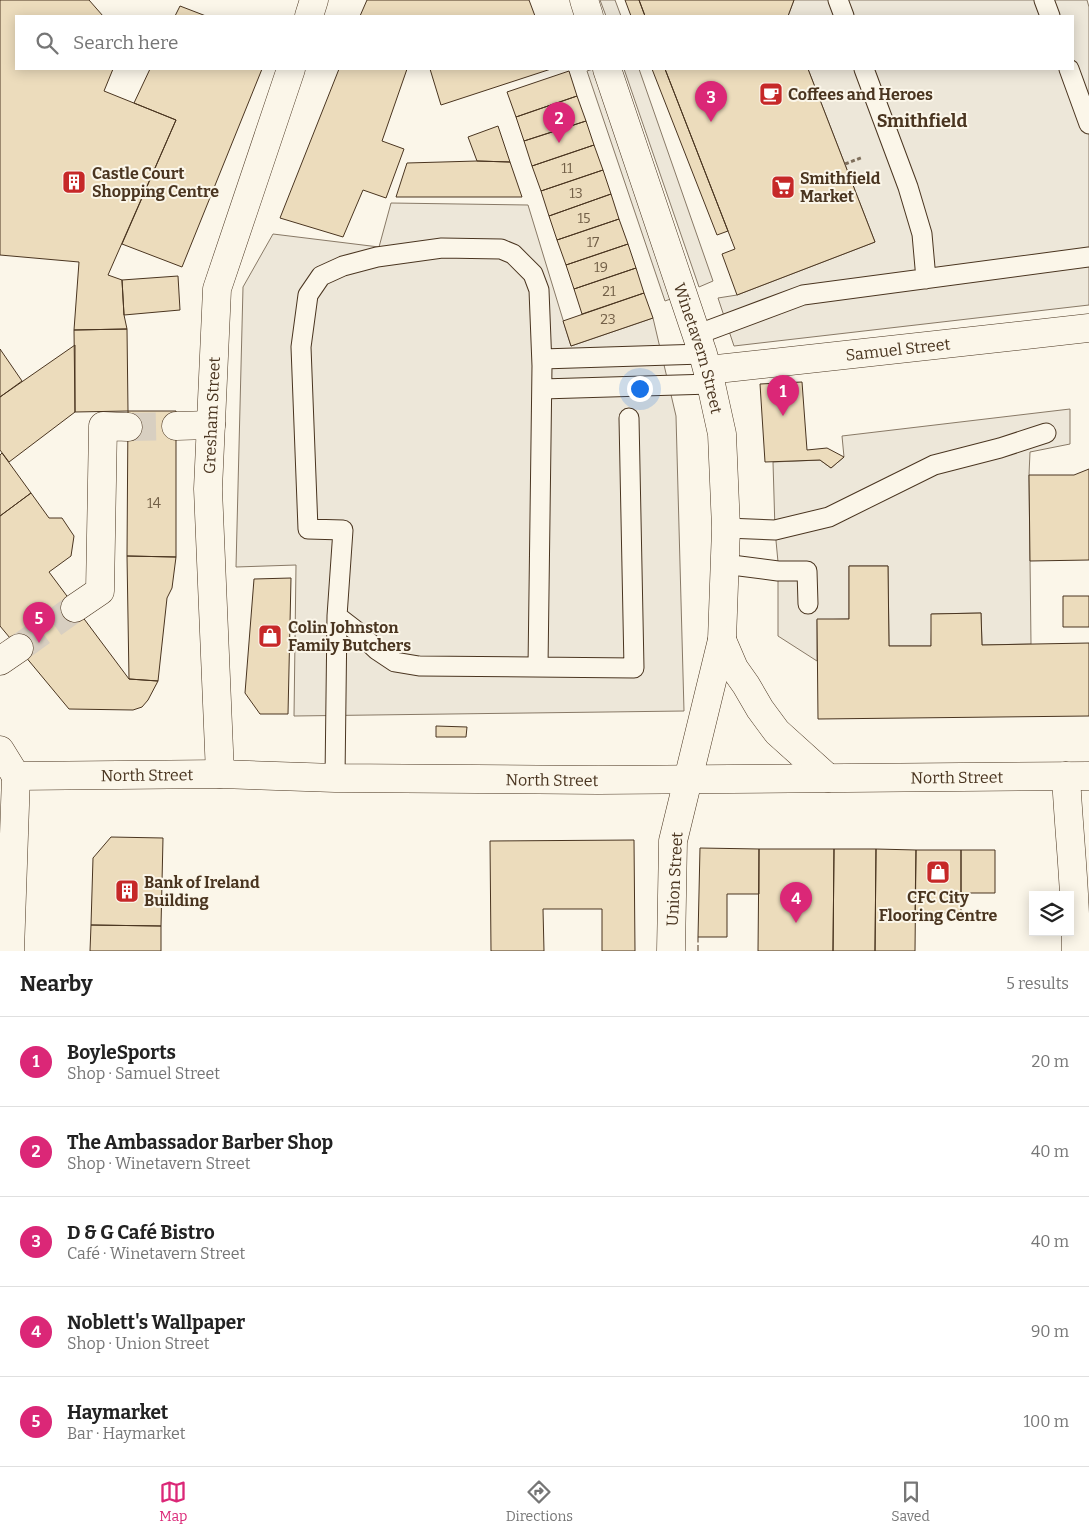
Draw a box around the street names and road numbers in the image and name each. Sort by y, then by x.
street label: Winetavern Street [670,280,726,416]
street label: Samuel Street [845,334,951,365]
street label: Gresham Street [200,356,224,474]
street label: North Street [101,765,194,785]
street label: North Street [910,768,1004,787]
street label: North Street [505,770,599,790]
street label: Union Street [663,831,686,927]

